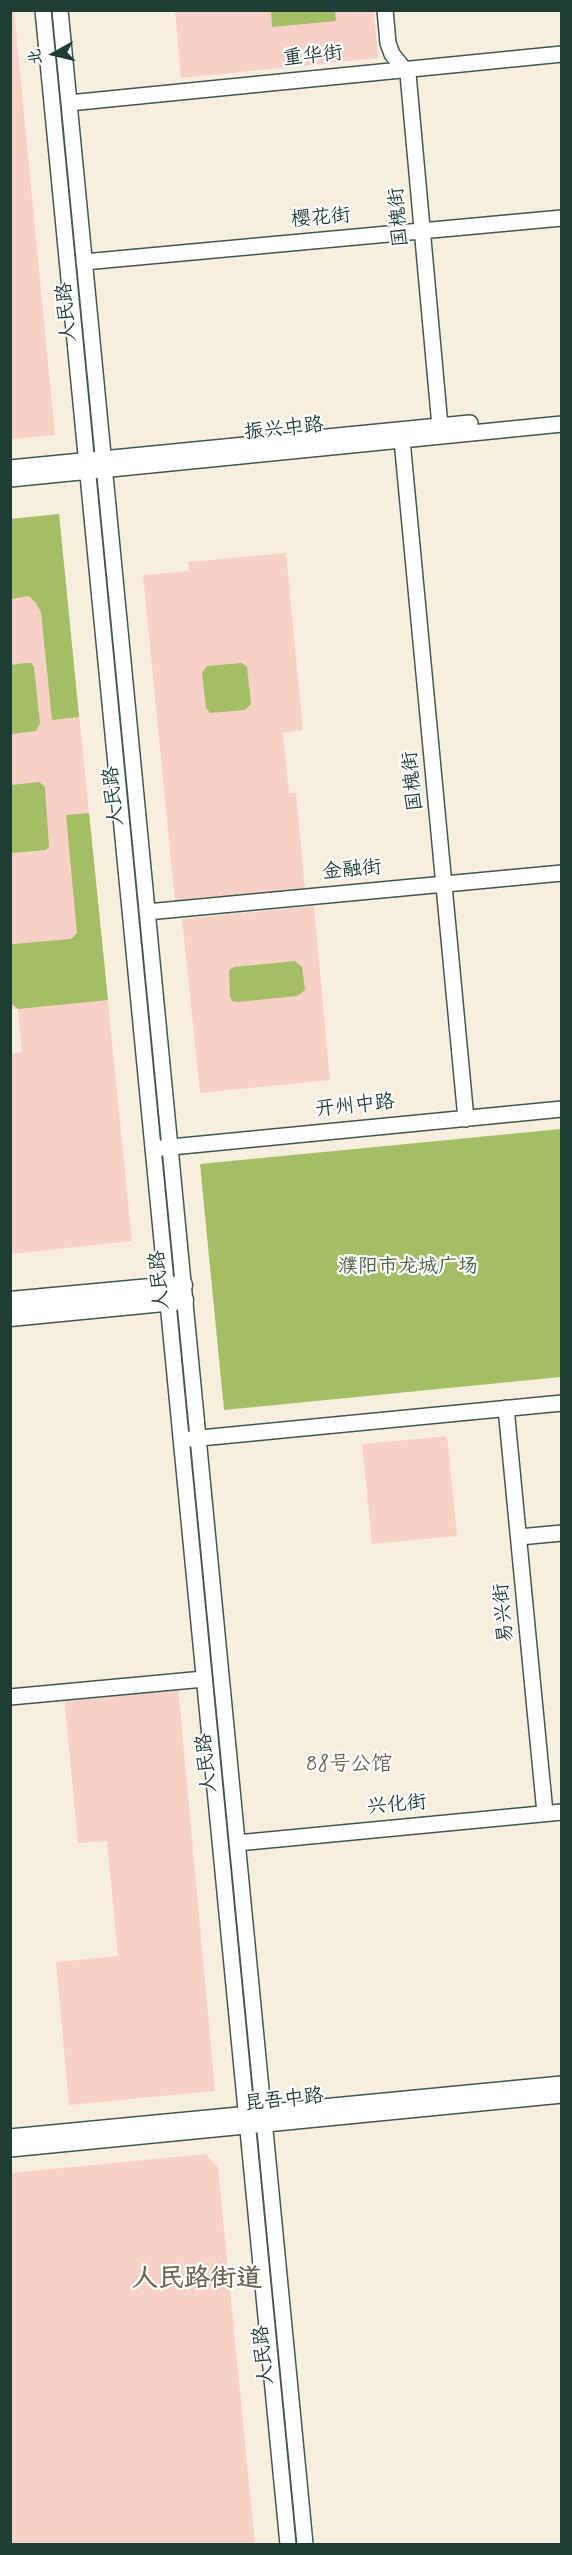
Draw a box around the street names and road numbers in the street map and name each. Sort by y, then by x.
street label: 重华街 [282,42,344,72]
street label: 国槐街 [385,186,415,248]
street label: 樱花街 [290,204,352,234]
street label: 人民路 [53,281,83,343]
street label: 振兴中路 [243,414,325,446]
street label: 国槐街 [399,750,429,812]
street label: 人民路 [100,765,130,827]
street label: 金融街 [321,856,383,886]
street label: 开州中路 [314,1091,396,1123]
street label: 人民路 [146,1249,176,1311]
street label: 易兴街 [490,1582,520,1644]
street label: 人民路 [193,1732,223,1794]
street label: 兴化街 [366,1791,428,1821]
street label: 昆吾中路 [243,2085,325,2117]
street label: 人民路 [250,2324,280,2386]

